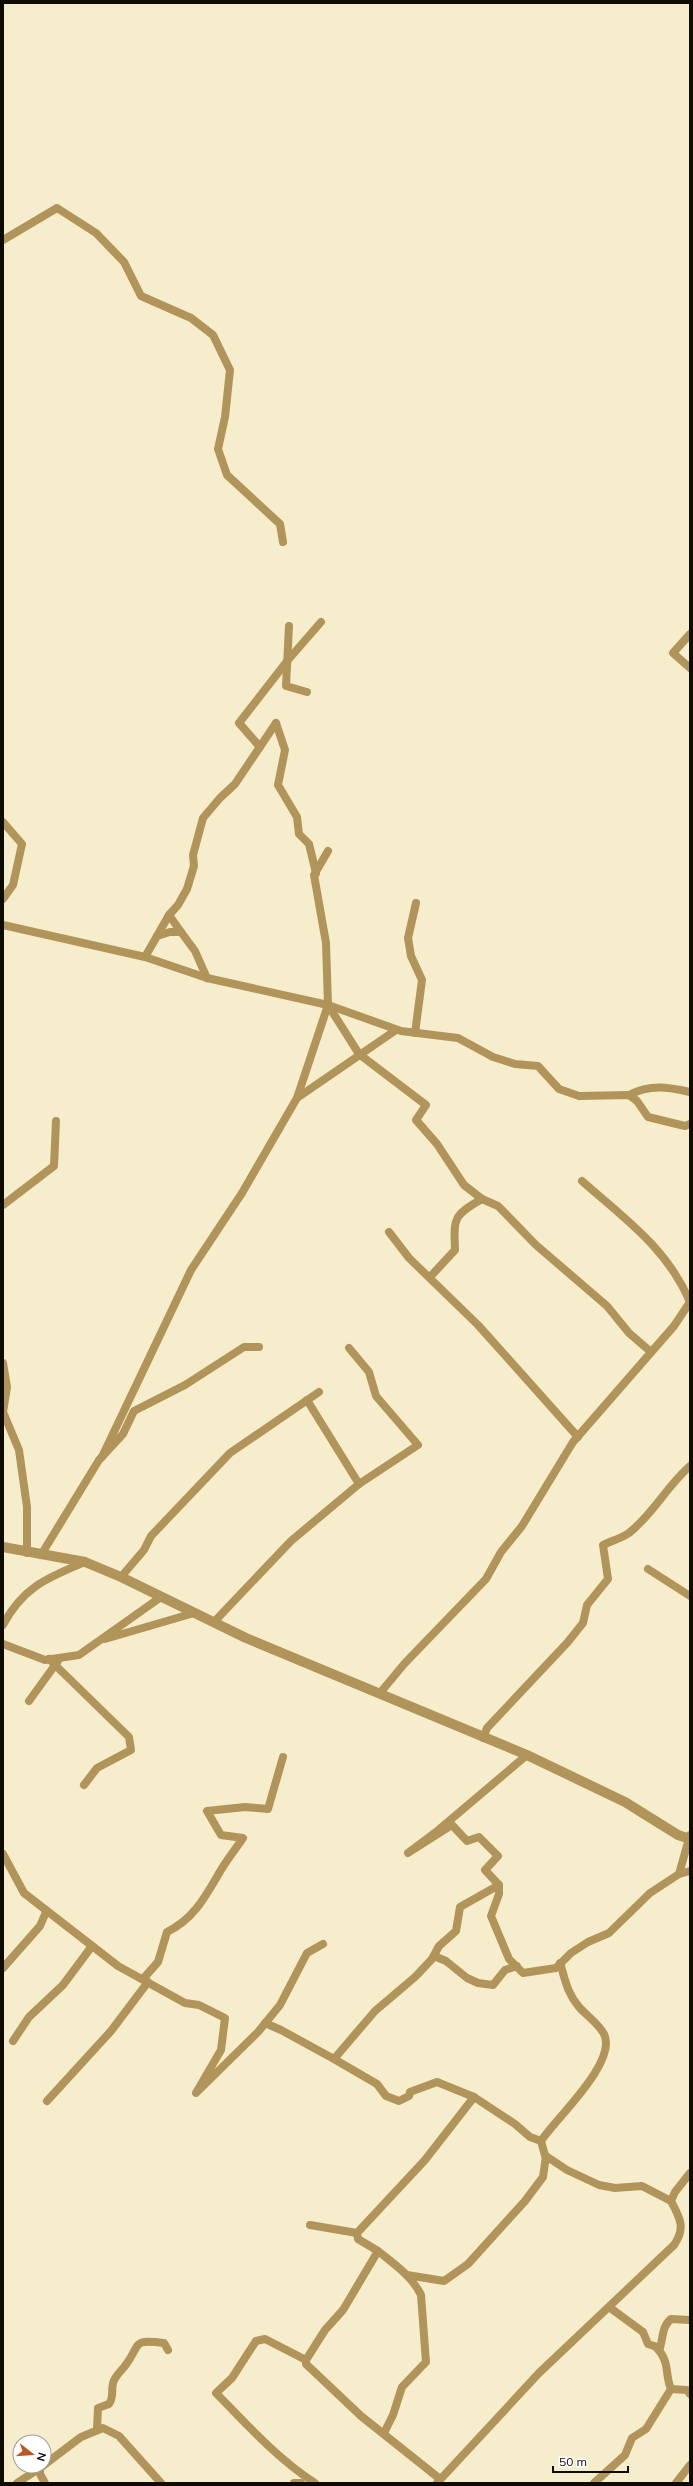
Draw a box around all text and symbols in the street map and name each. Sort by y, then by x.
north arrow [12,2434,52,2474]
scale bar [553,2448,628,2474]
text: N [34,2451,49,2463]
text: 50 m [559,2454,587,2469]

